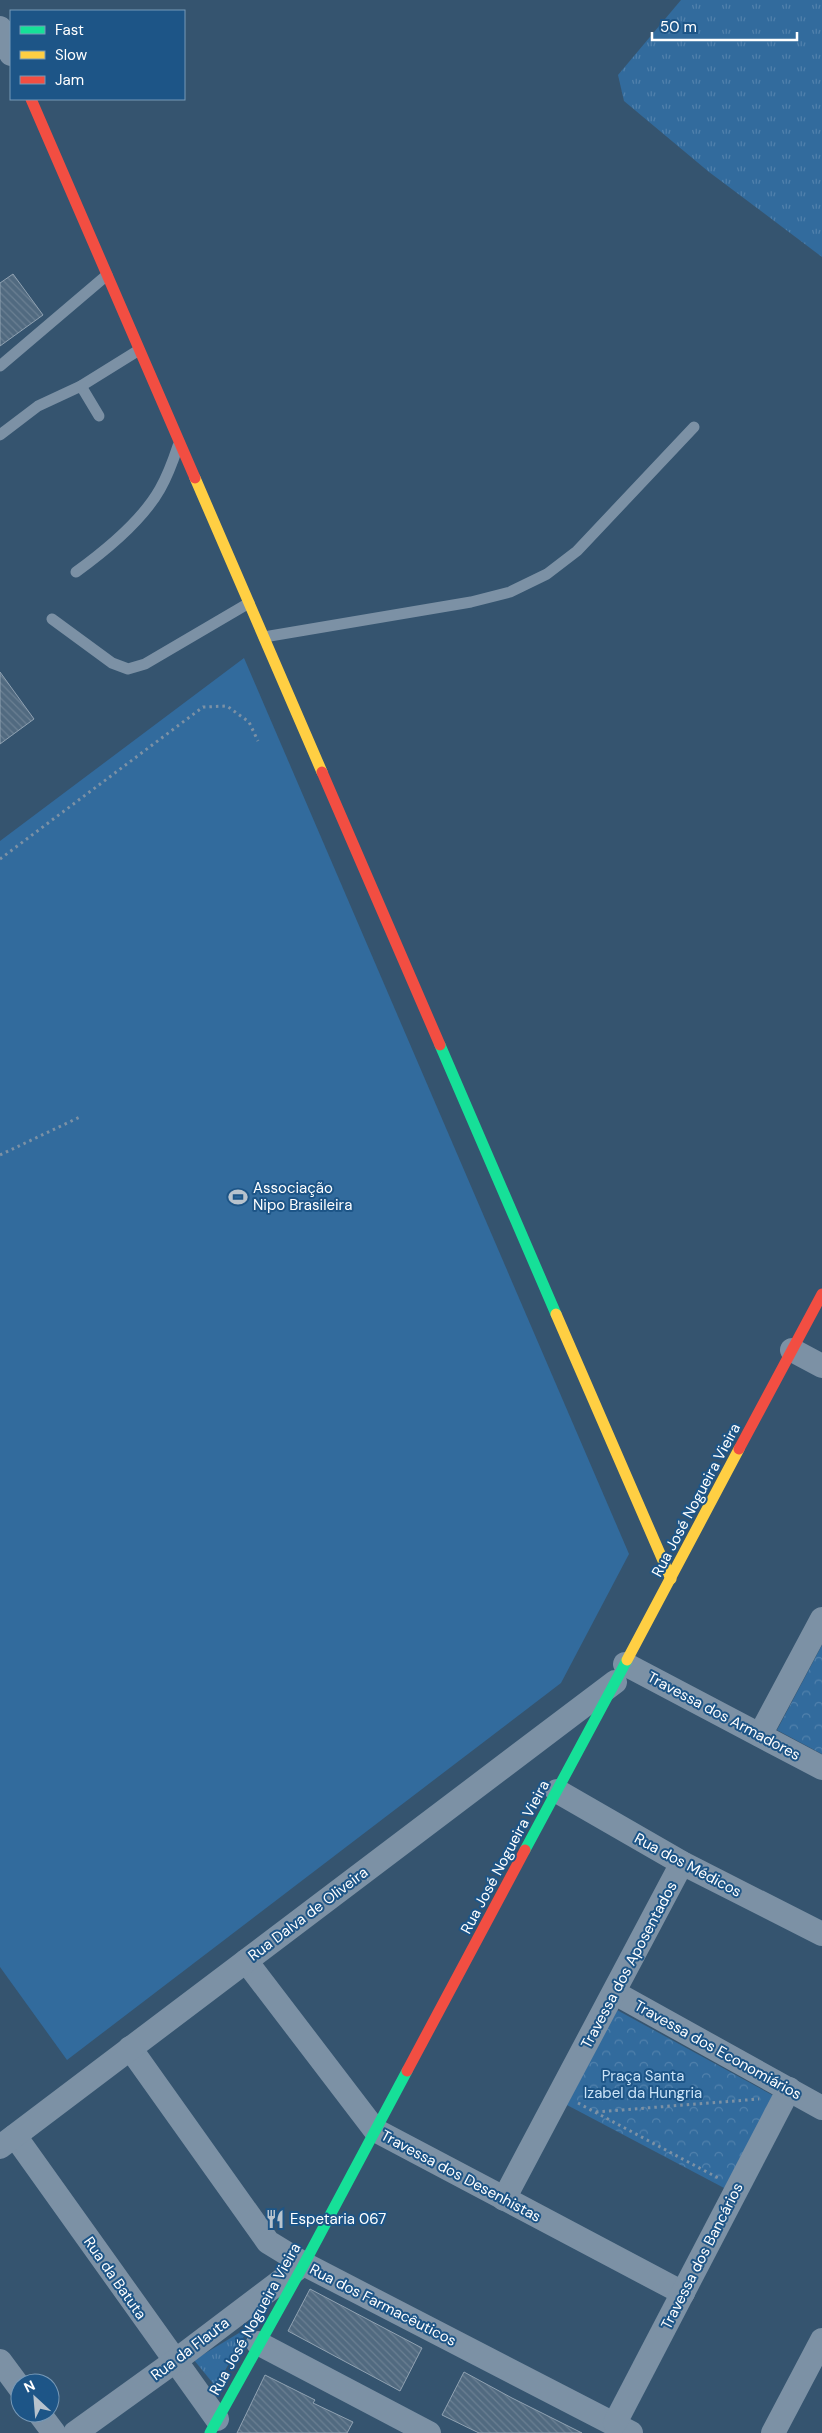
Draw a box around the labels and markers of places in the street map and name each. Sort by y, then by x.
place label: Associação Nipo Brasileira [253,1178,352,1215]
sports icon: Associação Nipo Brasileira [227,1186,249,1208]
restaurant icon: Espetaria 067 [264,2208,286,2230]
place label: Espetaria 067 [290,2209,386,2229]

